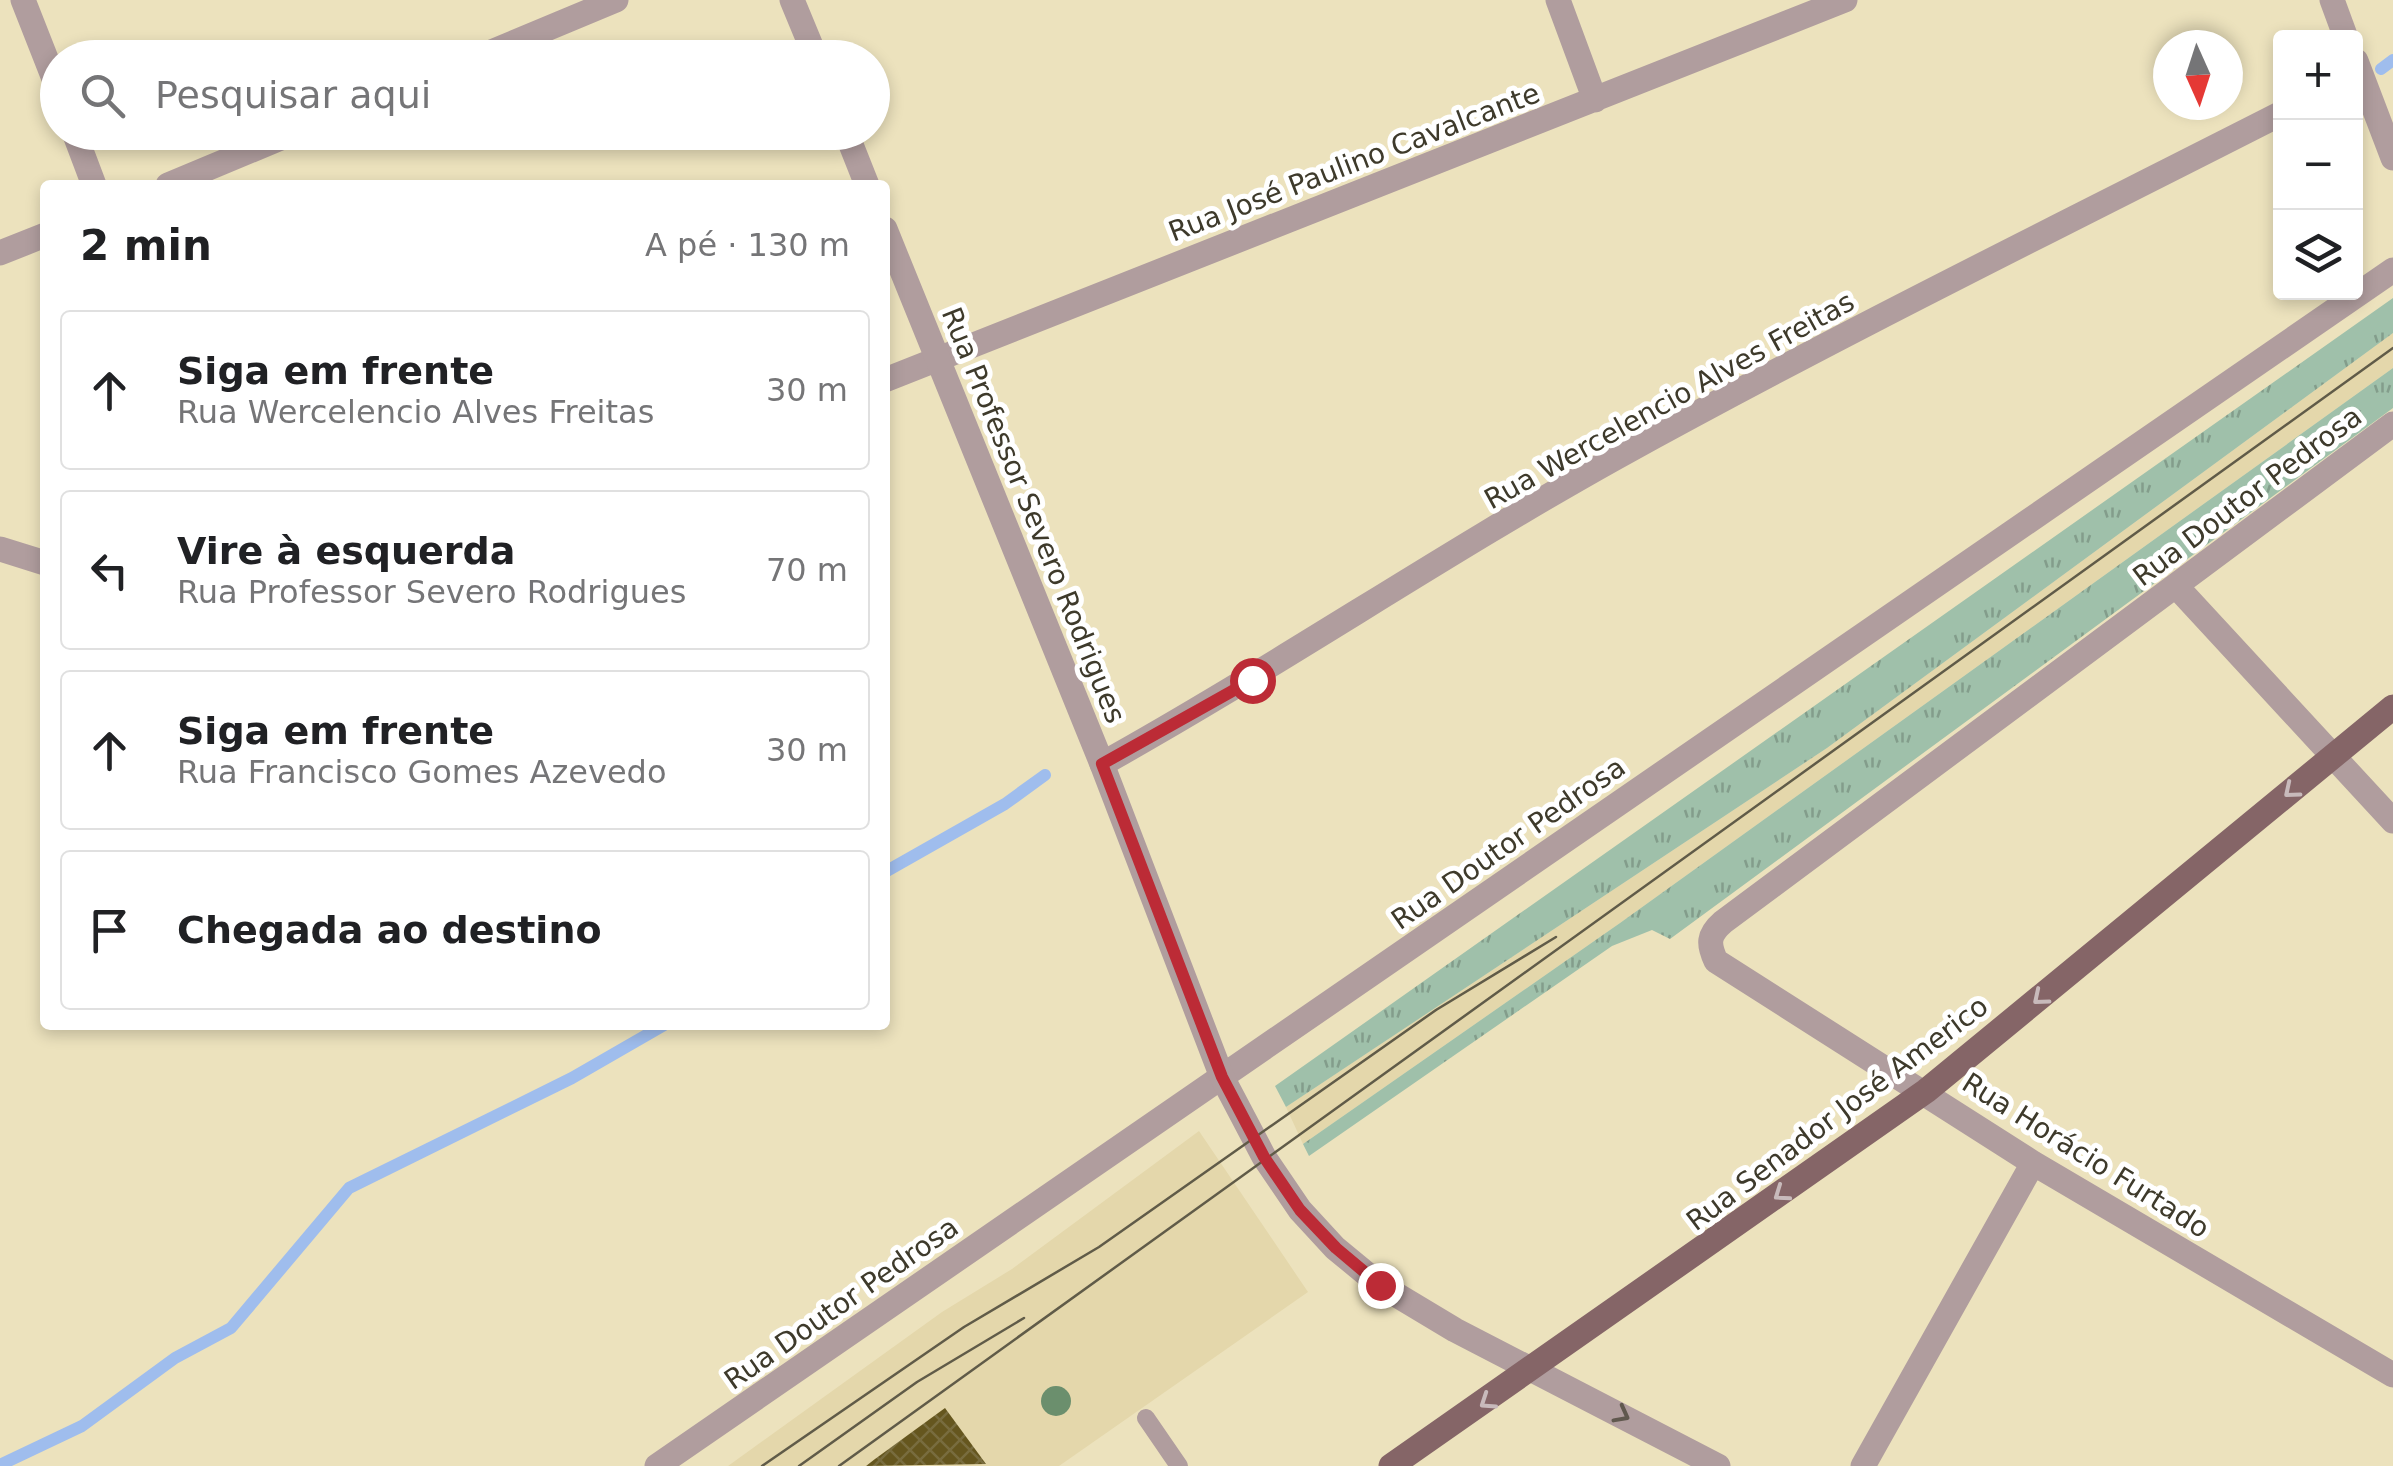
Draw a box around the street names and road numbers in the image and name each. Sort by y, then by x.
street label: Rua José Paulino Cavalcante [1164,76,1544,249]
street label: Rua Wercelencio Alves Freitas [1479,285,1860,516]
street label: Rua Professor Severo Rodrigues [935,302,1132,728]
street label: Rua Doutor Pedrosa [2127,400,2368,593]
street label: Rua Doutor Pedrosa [1385,750,1631,937]
street label: Rua Senador José Americo [1680,989,1995,1238]
street label: Rua Horácio Furtado [1956,1066,2215,1245]
street label: Rua Doutor Pedrosa [718,1210,964,1397]

